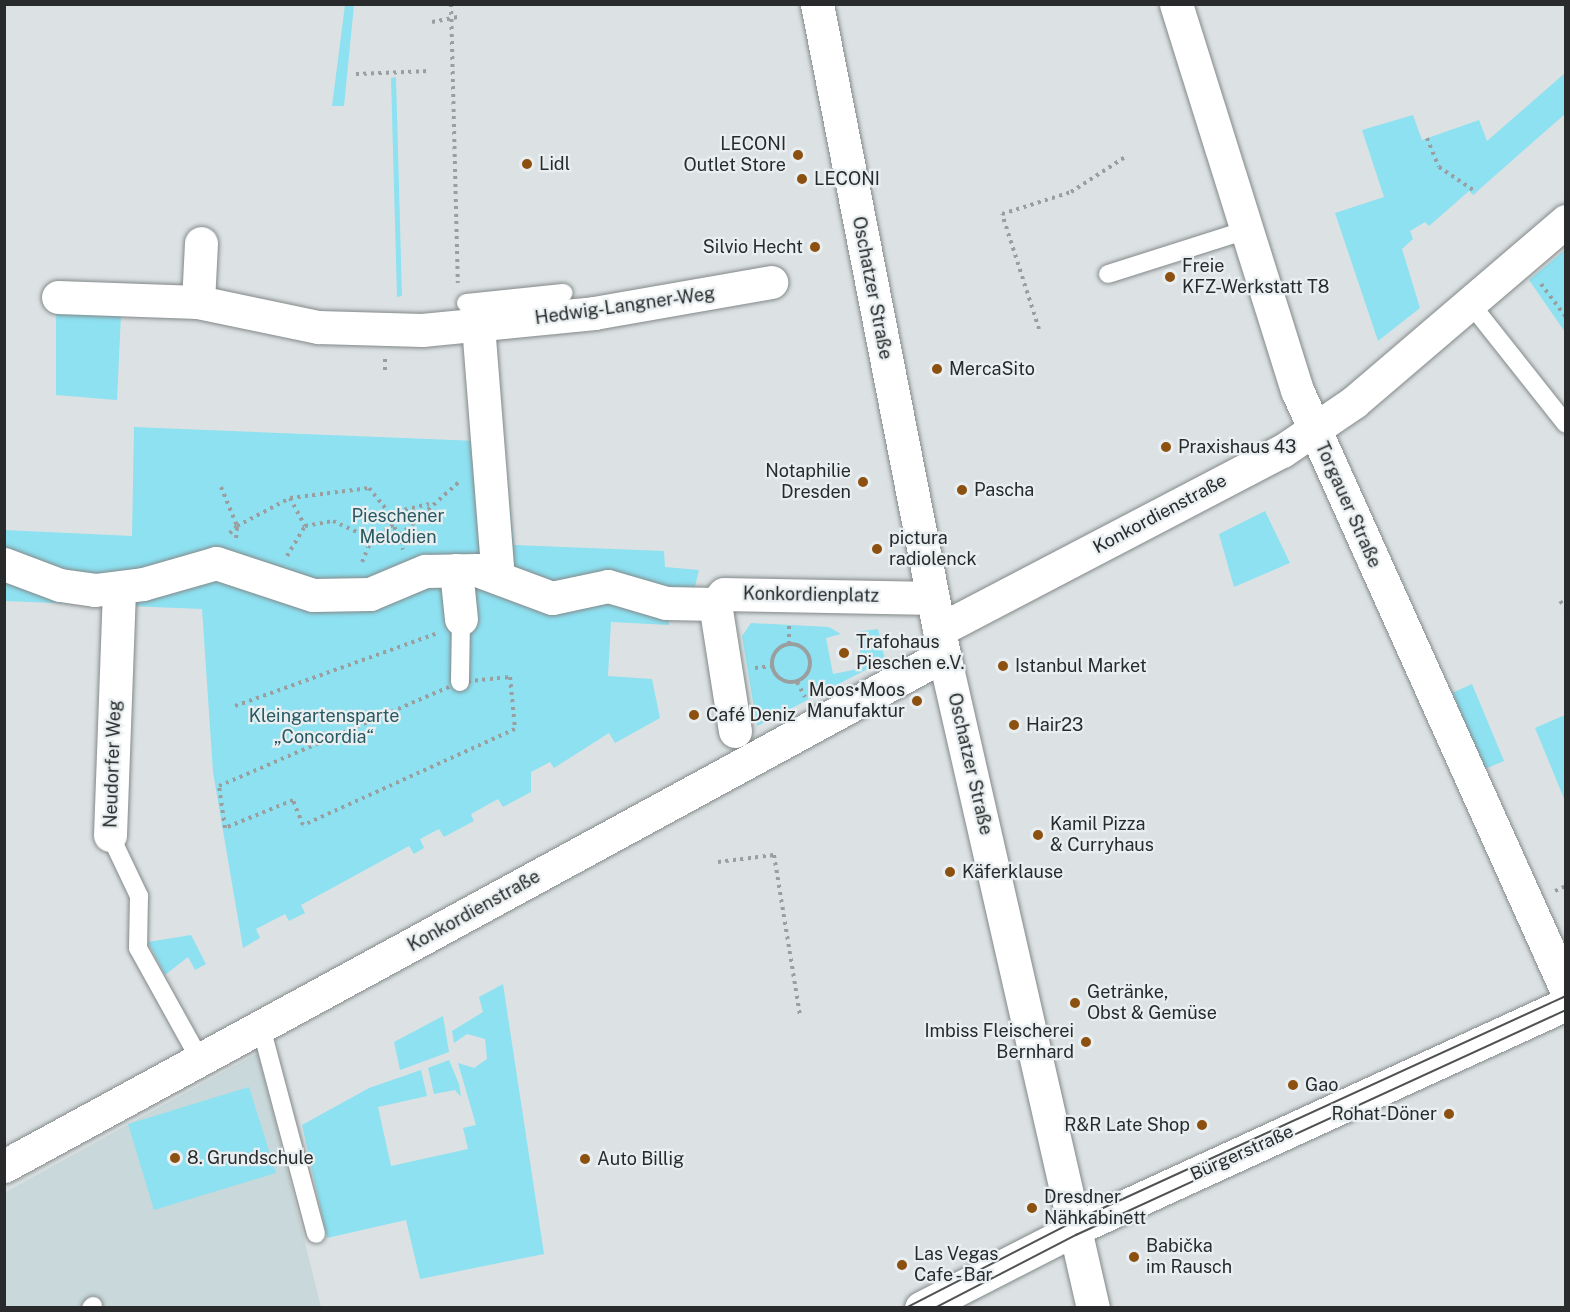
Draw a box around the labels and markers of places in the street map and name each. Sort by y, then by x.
place label: LECONI Outlet Store [683,134,786,176]
marker: LECONI Outlet Store [791,148,805,162]
place label: Lidl [539,153,570,175]
marker: Lidl [520,157,534,171]
place label: LECONI [814,168,880,190]
marker: LECONI [795,172,809,186]
place label: Silvio Hecht [703,236,803,258]
marker: Silvio Hecht [808,240,822,254]
place label: Freie KFZ-Werkstatt T8 [1182,256,1329,298]
marker: Freie KFZ-Werkstatt T8 [1163,270,1177,284]
place label: MercaSito [949,358,1035,380]
marker: MercaSito [930,362,944,376]
place label: Praxishaus 43 [1178,436,1297,458]
marker: Praxishaus 43 [1159,440,1173,454]
place label: Notaphilie Dresden [765,461,851,504]
marker: Notaphilie Dresden [856,475,870,489]
place label: Pascha [974,479,1034,501]
marker: Pascha [955,483,969,497]
place label: pictura radiolenck [889,528,977,570]
marker: pictura radiolenck [870,542,884,556]
place label: Trafohaus Pieschen e.V. [856,632,965,674]
marker: Trafohaus Pieschen e.V. [837,646,851,660]
place label: Istanbul Market [1015,655,1147,677]
marker: Istanbul Market [996,659,1010,673]
place label: Moos•Moos Manufaktur [807,680,905,722]
marker: Moos•Moos Manufaktur [910,694,924,708]
place label: Café Deniz [706,704,796,726]
marker: Café Deniz [687,708,701,722]
place label: Hair23 [1026,714,1083,736]
marker: Hair23 [1007,718,1021,732]
place label: Kamil Pizza & Curryhaus [1050,814,1154,856]
marker: Kamil Pizza & Curryhaus [1031,828,1045,842]
place label: Käferklause [962,861,1063,883]
marker: Käferklause [943,865,957,879]
place label: Getränke, Obst & Gemüse [1087,982,1217,1024]
marker: Getränke, Obst & Gemüse [1068,996,1082,1010]
place label: Imbiss Fleischerei Bernhard [924,1021,1074,1064]
marker: Imbiss Fleischerei Bernhard [1079,1035,1093,1049]
place label: Gao [1305,1074,1338,1096]
marker: Gao [1286,1078,1300,1092]
place label: Rohat-Döner [1331,1103,1437,1125]
marker: Rohat-Döner [1442,1107,1456,1121]
place label: R&R Late Shop [1064,1114,1190,1136]
marker: R&R Late Shop [1195,1118,1209,1132]
place label: 8. Grundschule [187,1147,314,1169]
place label: Auto Billig [597,1148,684,1170]
marker: 8. Grundschule [168,1151,182,1165]
marker: Auto Billig [578,1152,592,1166]
place label: Dresdner Nähkabinett [1044,1187,1146,1230]
marker: Dresdner Nähkabinett [1025,1201,1039,1215]
place label: Babička im Rausch [1146,1236,1232,1278]
place label: Las Vegas Cafe - Bar [914,1244,999,1286]
marker: Babička im Rausch [1127,1250,1141,1264]
marker: Las Vegas Cafe - Bar [895,1258,909,1272]

